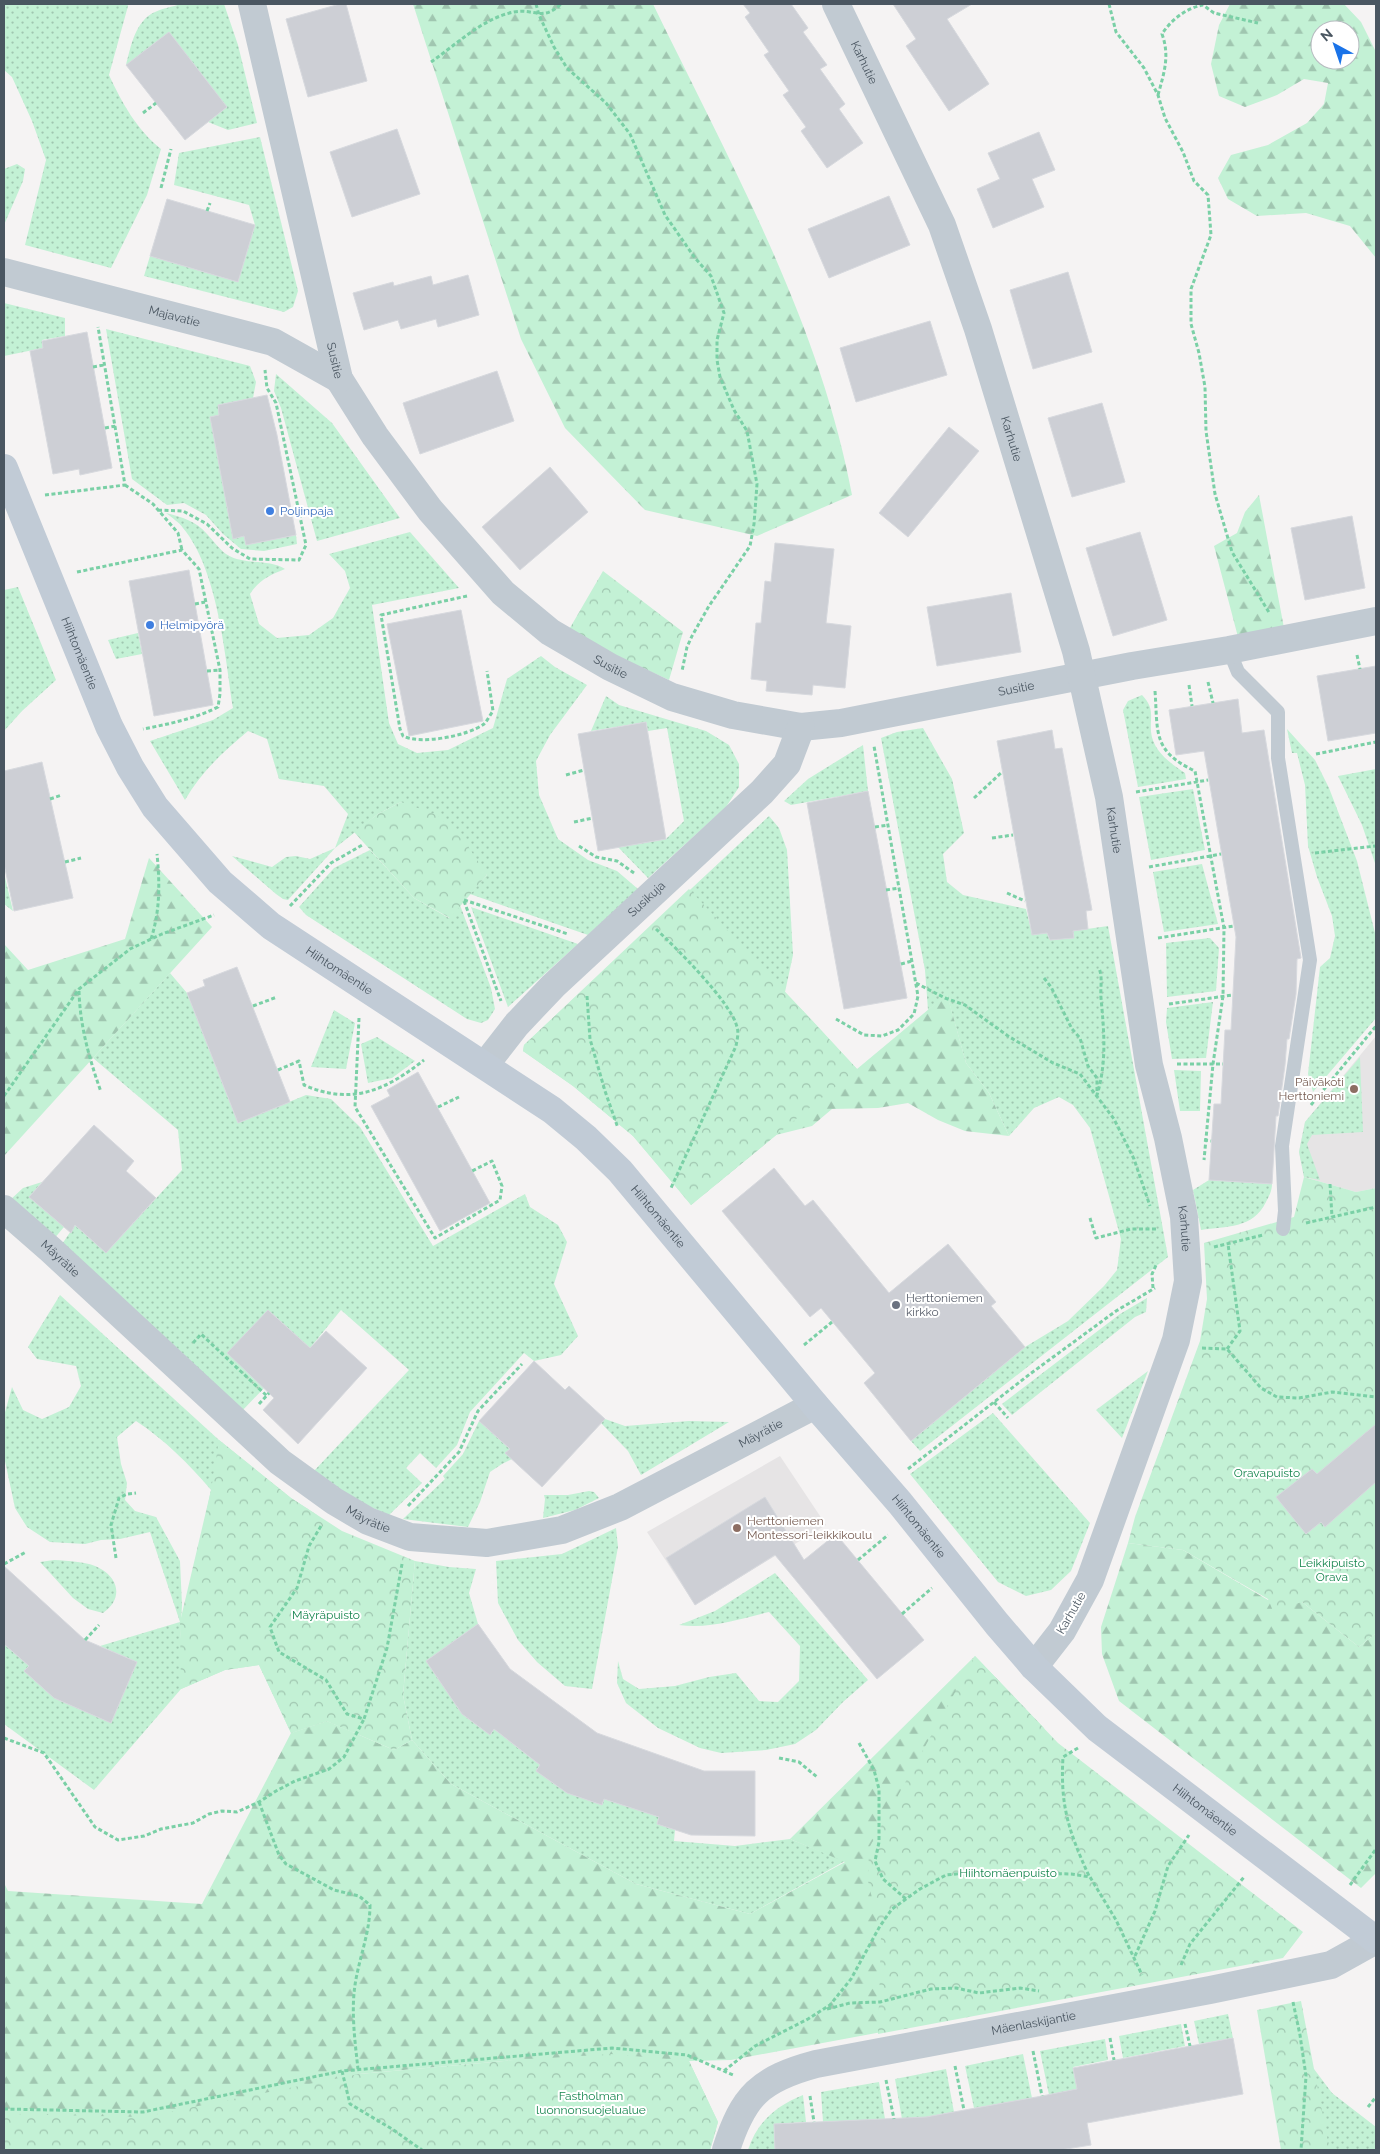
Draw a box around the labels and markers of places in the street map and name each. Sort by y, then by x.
place label: Poljinpaja [280,504,333,518]
marker: Poljinpaja [264,505,276,517]
place label: Helmipyörä [160,618,224,632]
marker: Helmipyörä [144,619,156,631]
place label: Päiväkoti Herttoniemi [1279,1075,1344,1103]
marker: Päiväkoti Herttoniemi [1348,1083,1360,1095]
place label: Herttoniemen kirkko [906,1291,983,1319]
marker: Herttoniemen kirkko [890,1299,902,1311]
place label: Herttoniemen Montessori-leikkikoulu [747,1514,872,1542]
marker: Herttoniemen Montessori-leikkikoulu [731,1522,743,1534]

